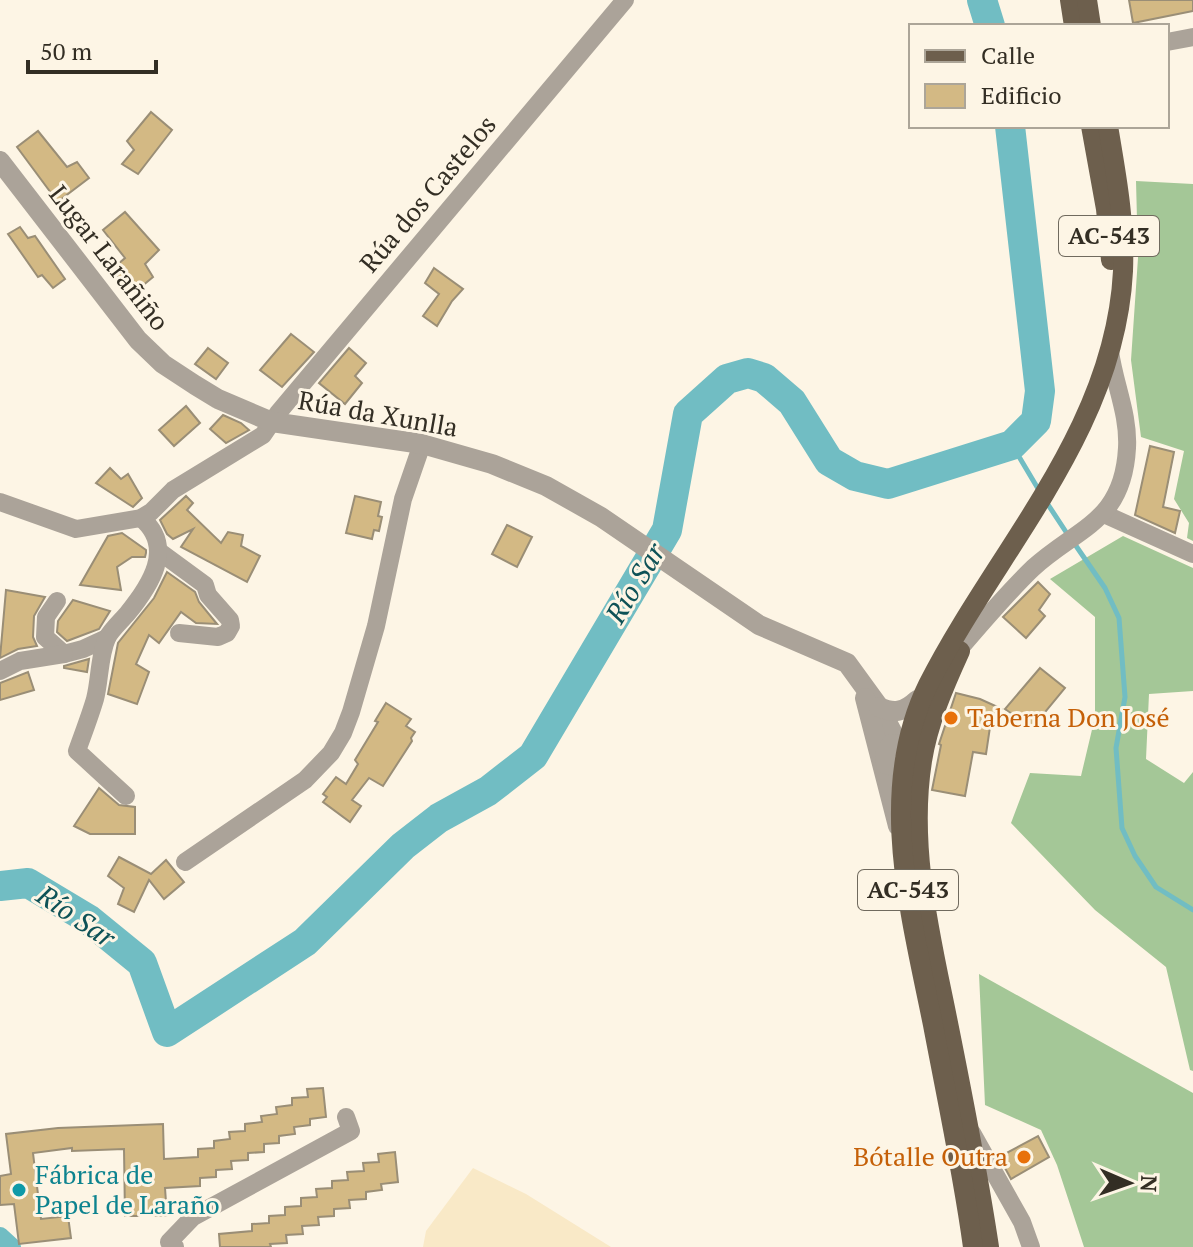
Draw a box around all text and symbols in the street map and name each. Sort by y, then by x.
scale bar [28,24,156,74]
legend [909,24,1169,128]
text: 50 m [40,35,92,67]
text: Calle [981,39,1035,71]
text: Edificio [981,79,1062,111]
street label: Rúa dos Castelos [352,108,503,279]
street label: Lugar Larañiño [42,178,177,337]
road number: AC-543 [1059,216,1159,256]
street label: Rúa da Xunlla [296,382,461,444]
water label: Río Sar [596,535,673,630]
place label: Taberna Don José [967,700,1170,734]
marker: Taberna Don José [942,709,960,727]
road number: AC-543 [858,870,958,910]
water label: Río Sar [29,875,124,956]
place label: Bótalle Outra [853,1139,1008,1173]
north arrow [1089,1143,1169,1223]
marker: Bótalle Outra [1015,1148,1033,1166]
place label: Fábrica de Papel de Laraño [35,1157,220,1221]
text: N [1135,1175,1164,1193]
marker: Fábrica de Papel de Laraño [10,1181,28,1199]

